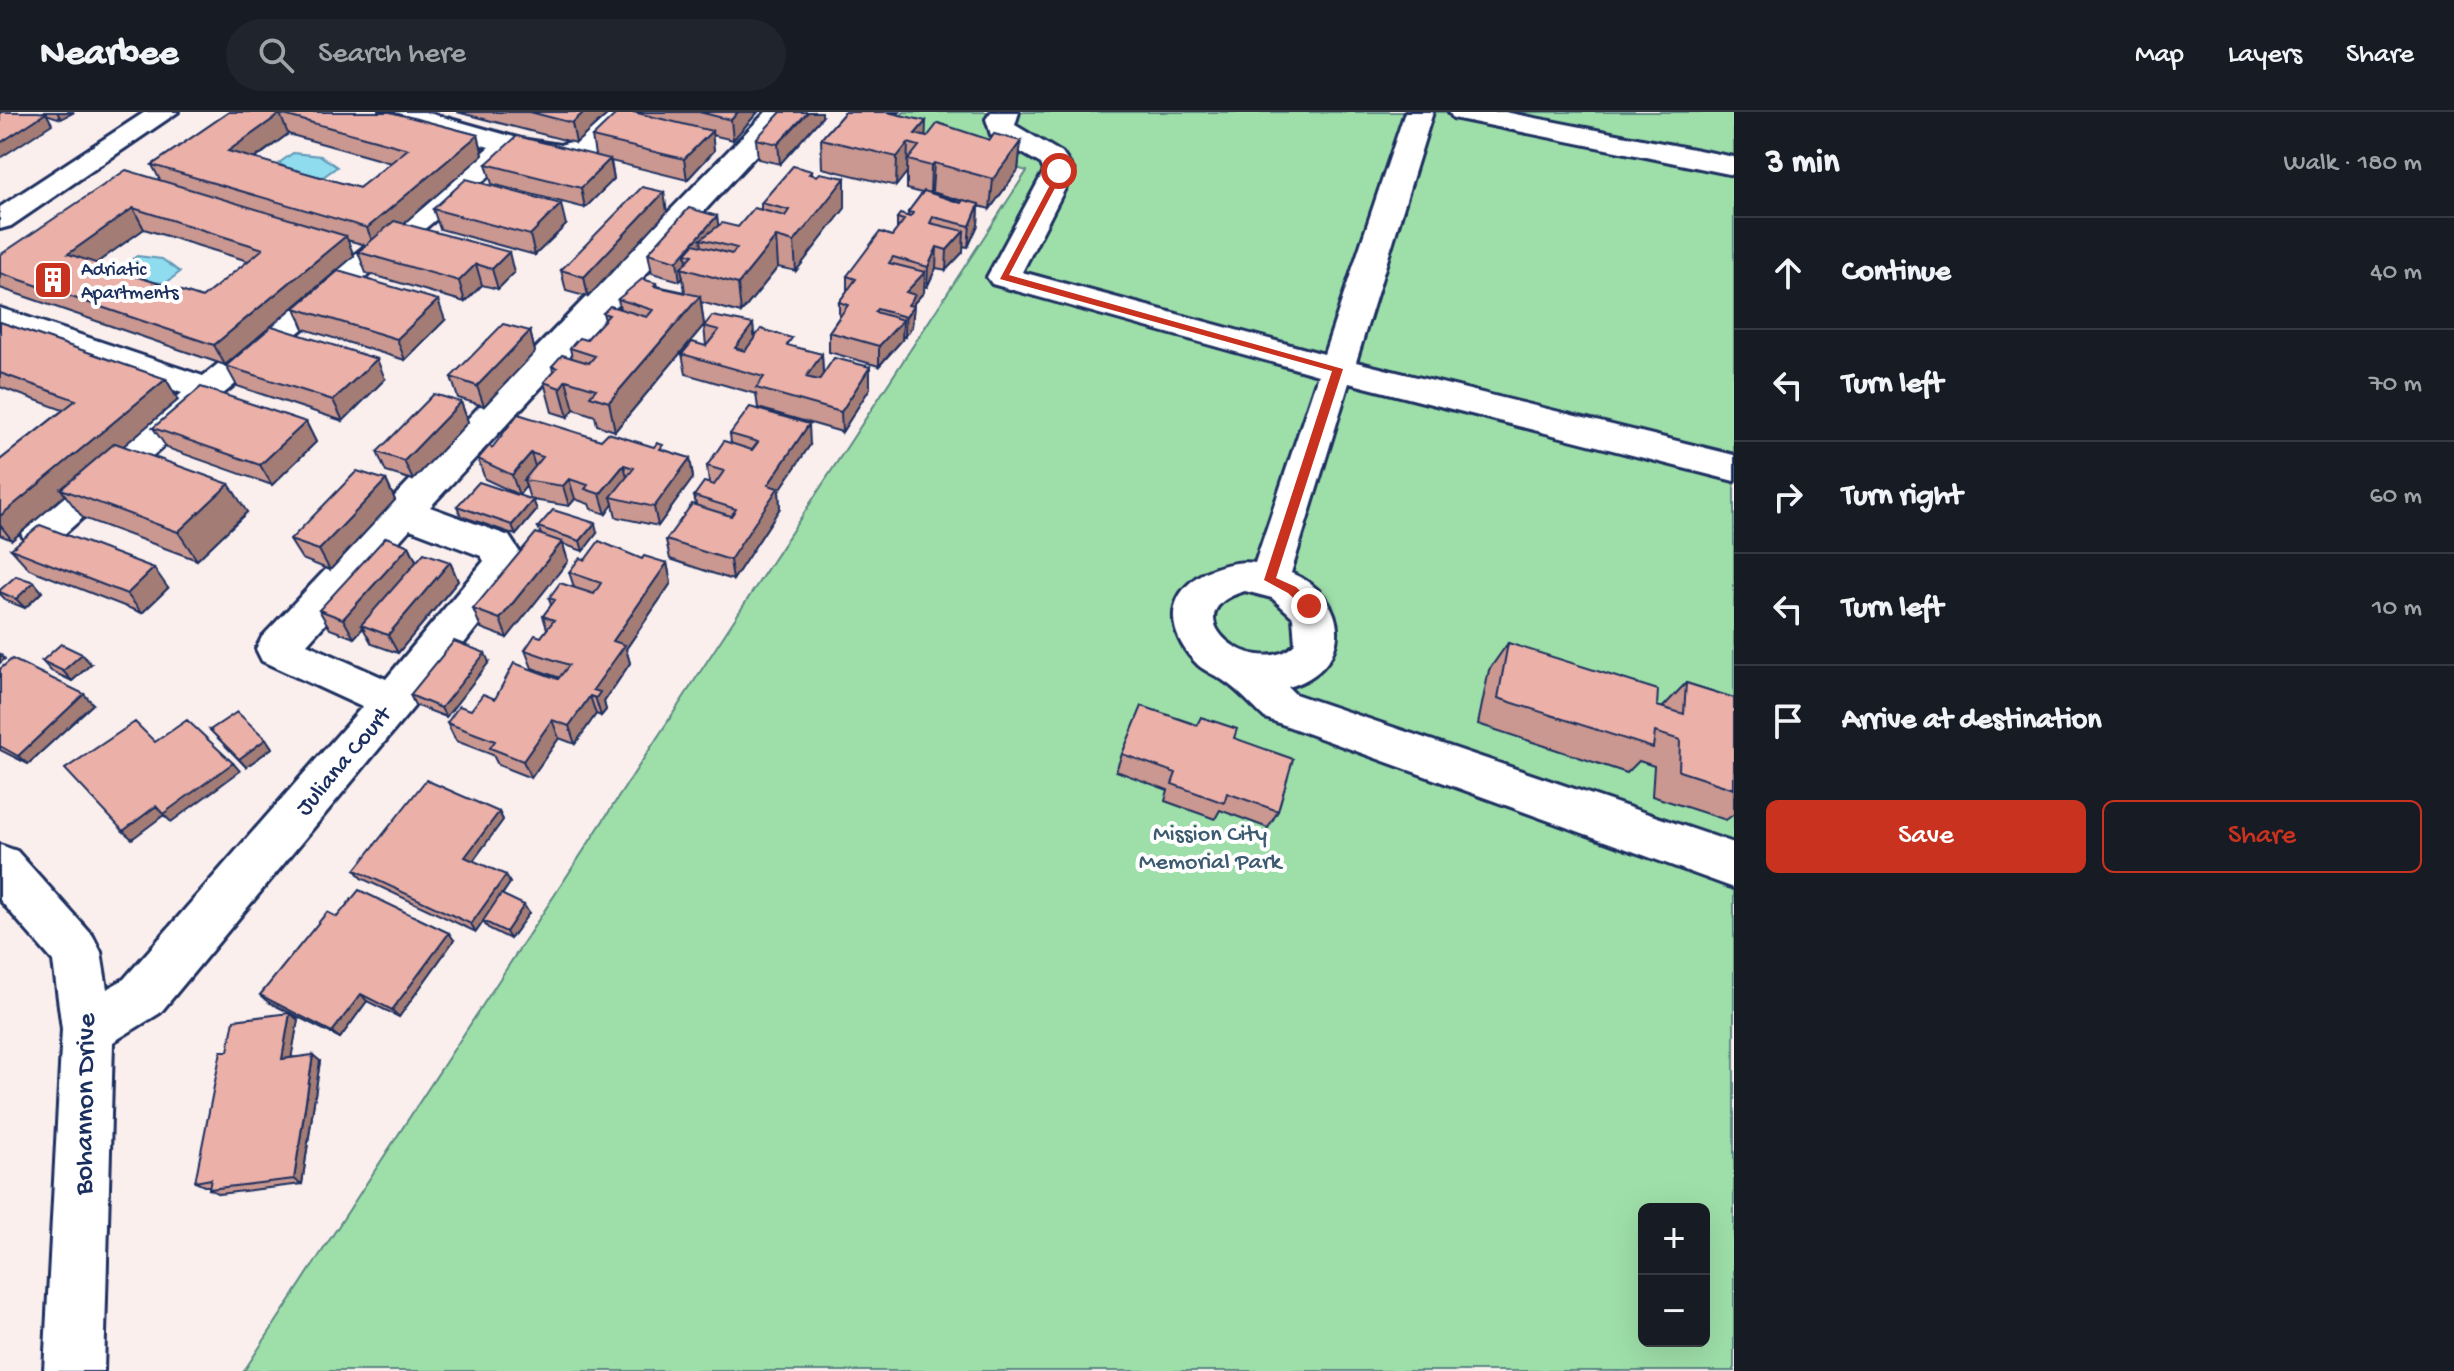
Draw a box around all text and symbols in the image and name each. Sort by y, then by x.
search box [226,19,786,91]
text: Nearbee [40,33,178,77]
icon: search [254,33,298,77]
text: Search here [318,38,466,73]
text: Map [2135,39,2184,72]
text: Layers [2228,39,2302,72]
text: Share [2346,39,2414,72]
text: 3 min [1766,144,1839,184]
text: Walk · 180 m [2284,149,2422,180]
route start [1041,153,1077,189]
icon: ahead [1766,251,1810,295]
text: Continue [1842,256,1951,291]
text: 40 m [2370,258,2422,289]
building icon: Adriatic Apartments [32,259,74,301]
place label: Adriatic Apartments [81,260,179,306]
icon: left [1766,363,1810,407]
text: Turn left [1842,368,1943,403]
text: 70 m [2369,370,2422,401]
icon: right [1766,475,1810,519]
text: Turn right [1842,480,1962,515]
text: 60 m [2369,482,2422,513]
icon: left [1766,587,1810,631]
route end [1291,588,1327,624]
text: Turn left [1842,592,1943,627]
text: 10 m [2372,594,2422,625]
icon: arrive [1766,699,1810,743]
street label: Juliana Court [291,700,400,823]
text: Arrive at destination [1842,704,2102,739]
button: Save [1766,800,2086,873]
button: Share [2102,800,2422,873]
park label: Mission City Memorial Park [1139,821,1283,878]
street label: Bohannon Drive [68,1012,105,1196]
map controls [1638,1203,1710,1347]
button: + [1638,1203,1710,1275]
button: − [1638,1275,1710,1347]

